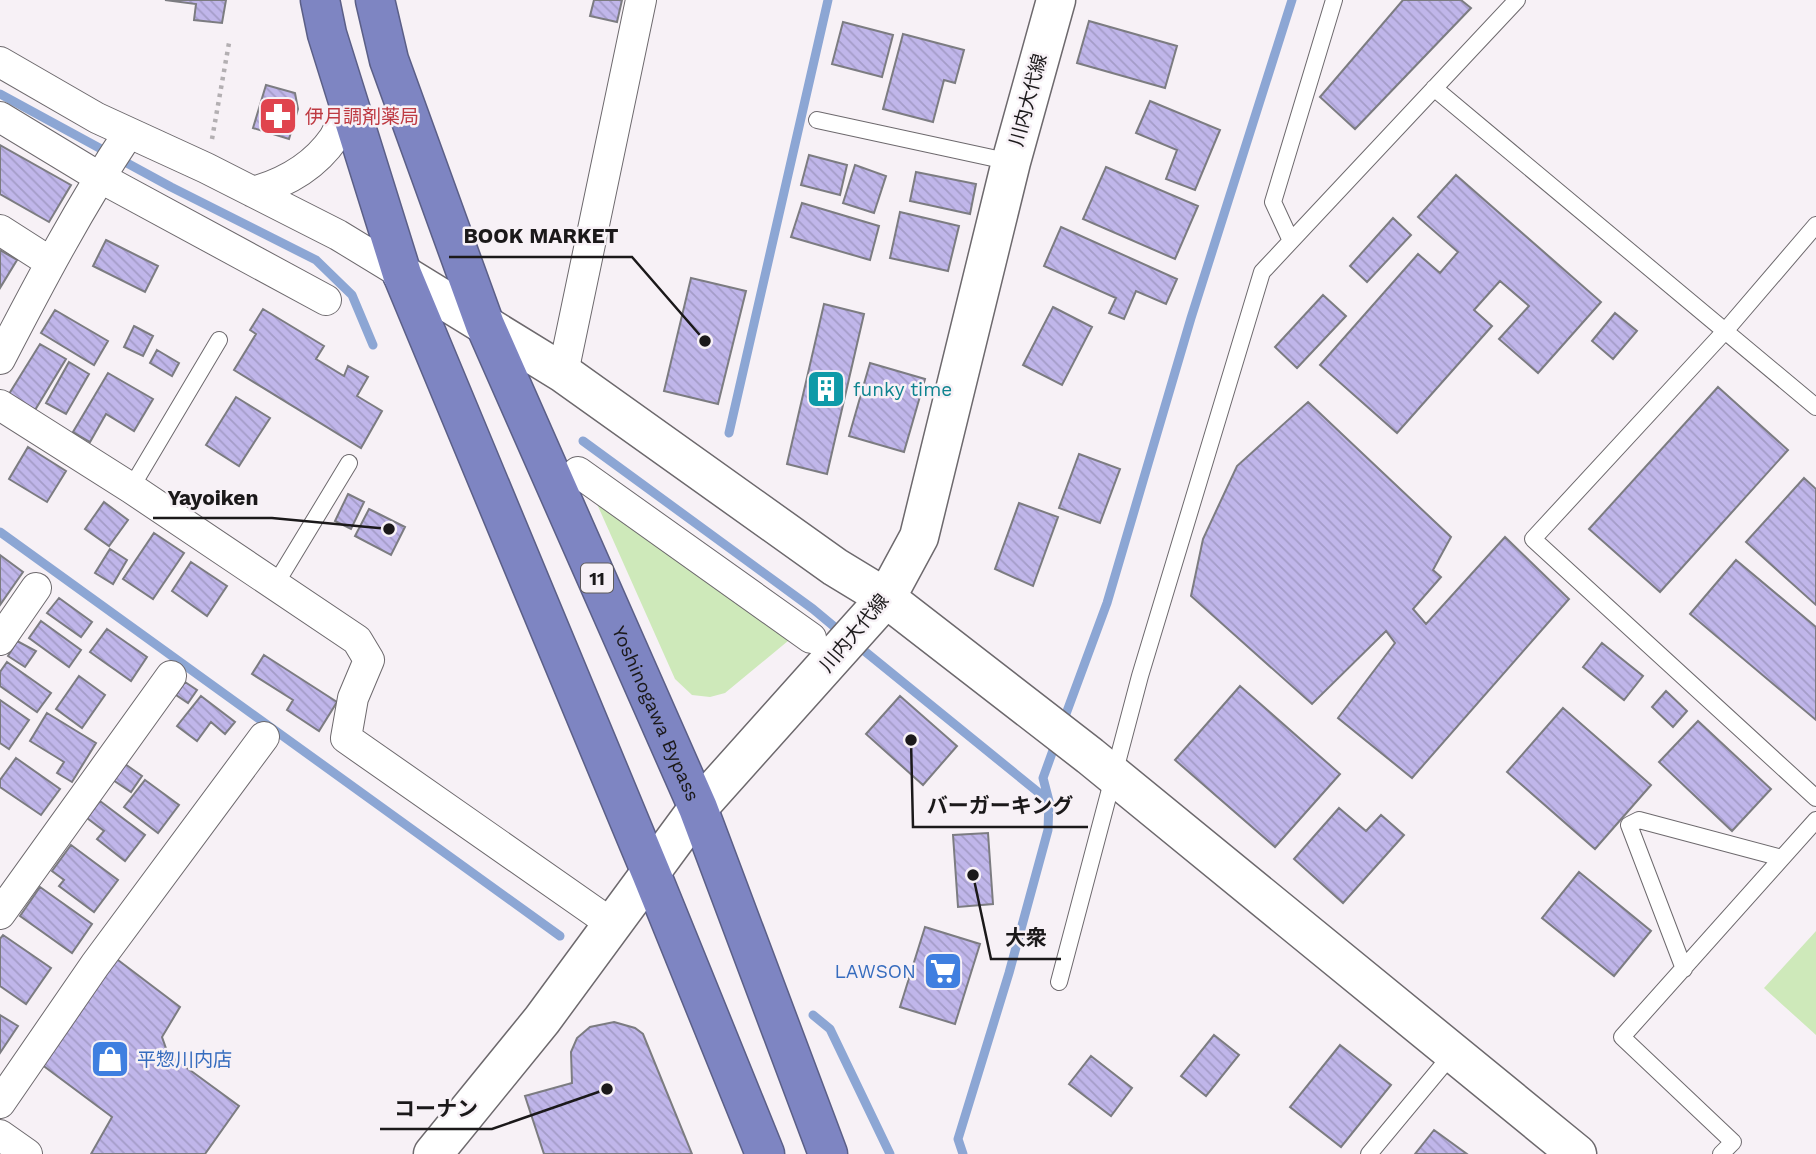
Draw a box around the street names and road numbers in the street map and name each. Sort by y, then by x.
street label: 川内大代線 [1005,51,1051,149]
road number: 11 [581,564,613,592]
street label: 川内大代線 [815,589,893,677]
street label: Yoshinogawa Bypass [608,622,705,805]

